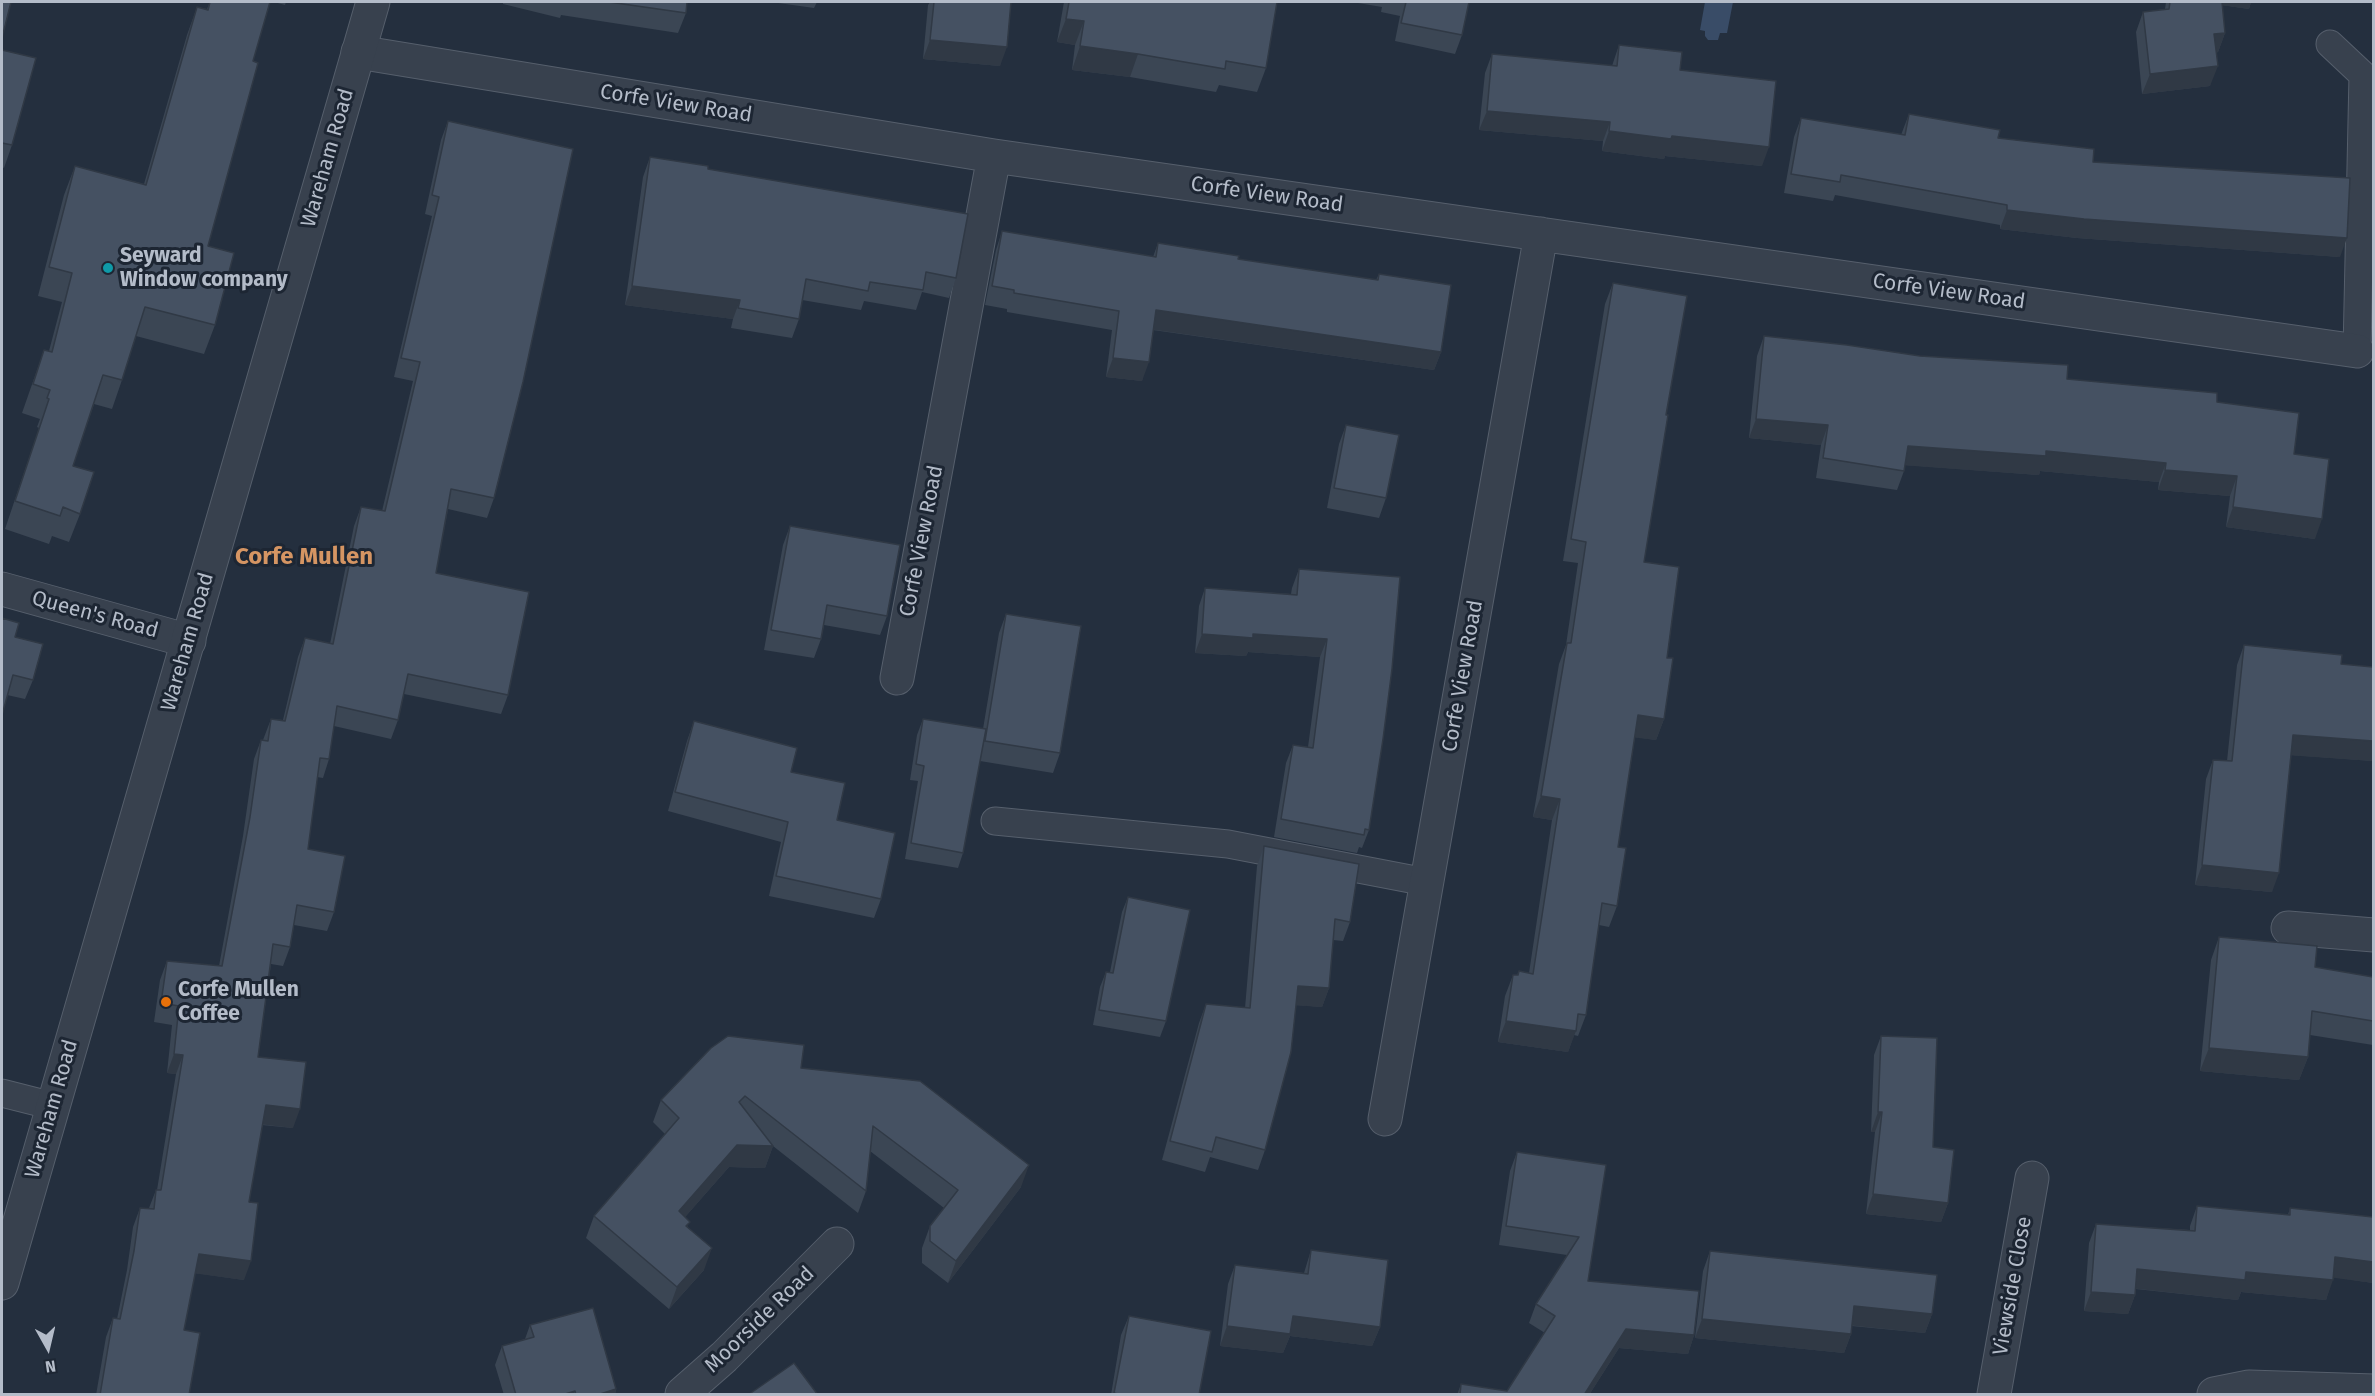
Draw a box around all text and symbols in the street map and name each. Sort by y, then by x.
street label: Corfe View Road [598,80,754,128]
street label: Wareham Road [296,86,360,230]
street label: Corfe View Road [1189,172,1345,218]
place label: Seyward Window company [120,243,288,293]
marker: Seyward Window company [101,261,115,275]
street label: Corfe View Road [1871,269,2027,315]
street label: Corfe View Road [895,463,949,619]
district label: Corfe Mullen [235,543,373,571]
street label: Wareham Road [156,570,220,714]
street label: Queen's Road [29,586,161,644]
street label: Corfe View Road [1437,598,1489,754]
place label: Corfe Mullen Coffee [178,977,299,1027]
marker: Corfe Mullen Coffee [159,995,173,1009]
street label: Wareham Road [20,1037,84,1181]
street label: Viewside Close [1988,1215,2038,1357]
street label: Moorside Road [700,1261,820,1379]
north arrow [18,1318,78,1378]
text: N [44,1356,57,1376]

